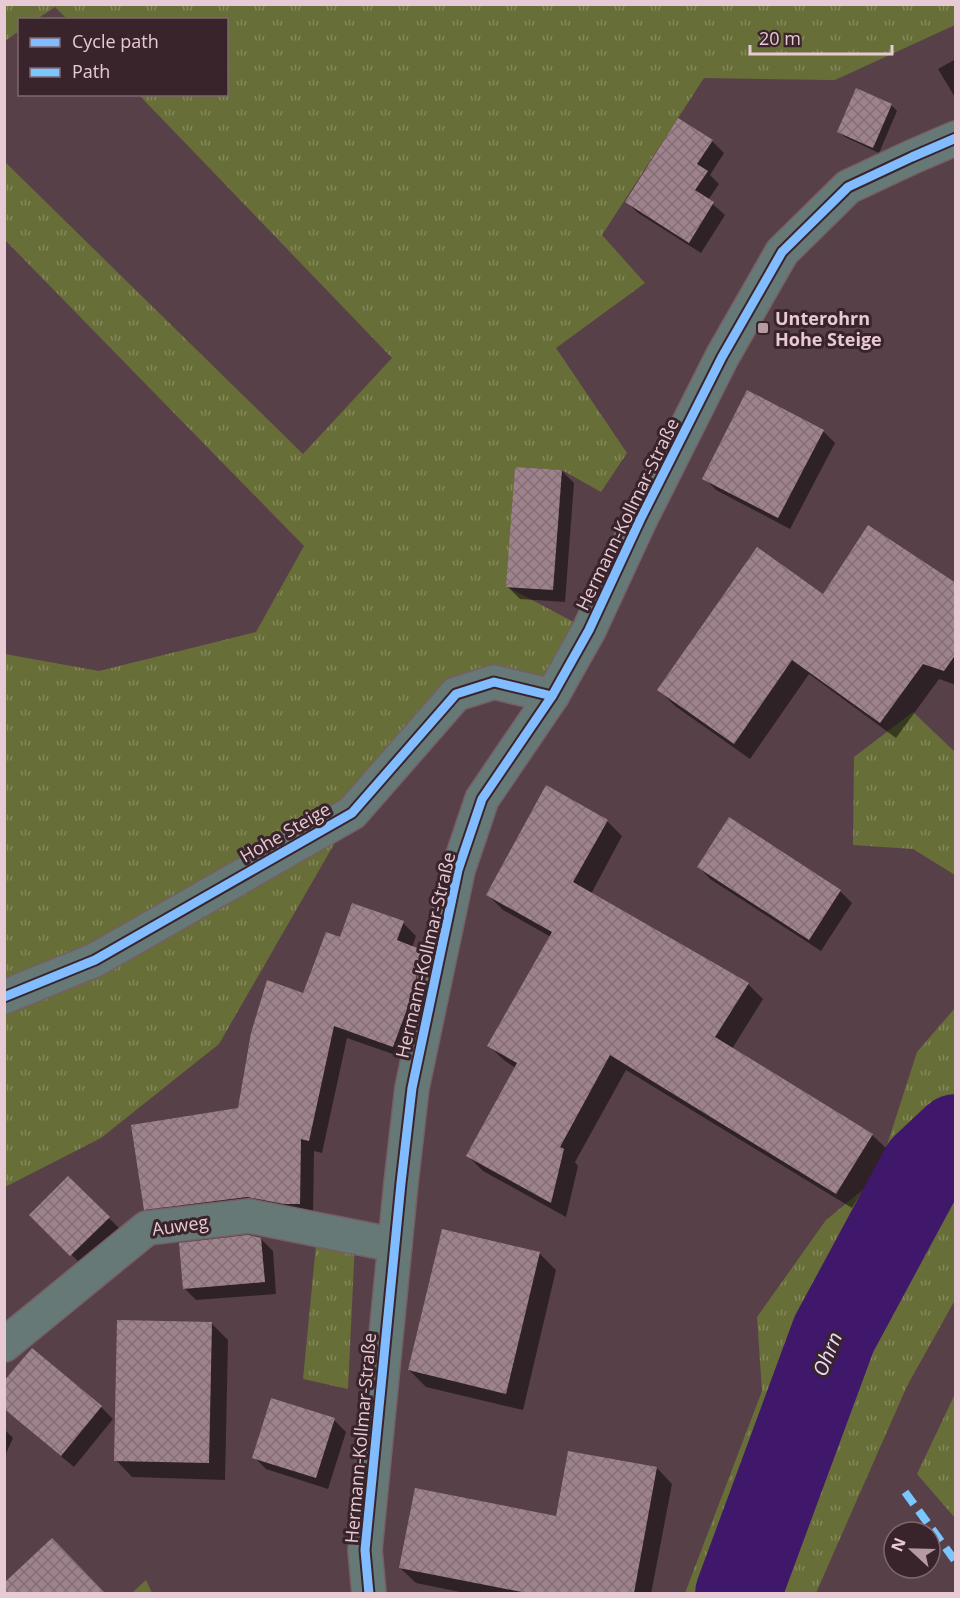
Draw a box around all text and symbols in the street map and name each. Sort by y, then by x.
legend [18,18,228,96]
scale bar [750,18,892,56]
text: 20 m [759,26,801,50]
text: Cycle path [72,29,159,53]
text: Path [72,59,110,83]
place label: Unterohrn Hohe Steige [775,306,882,351]
marker: Unterohrn Hohe Steige [756,321,770,335]
street label: Hermann-Kollmar-Straße [570,414,684,614]
street label: Hohe Steige [235,796,335,868]
street label: Hermann-Kollmar-Straße [390,850,460,1060]
street label: Auweg [150,1209,210,1241]
water label: Ohrn [806,1328,848,1380]
street label: Hermann-Kollmar-Straße [339,1332,381,1544]
north arrow [882,1520,942,1580]
text: N [885,1534,911,1555]

